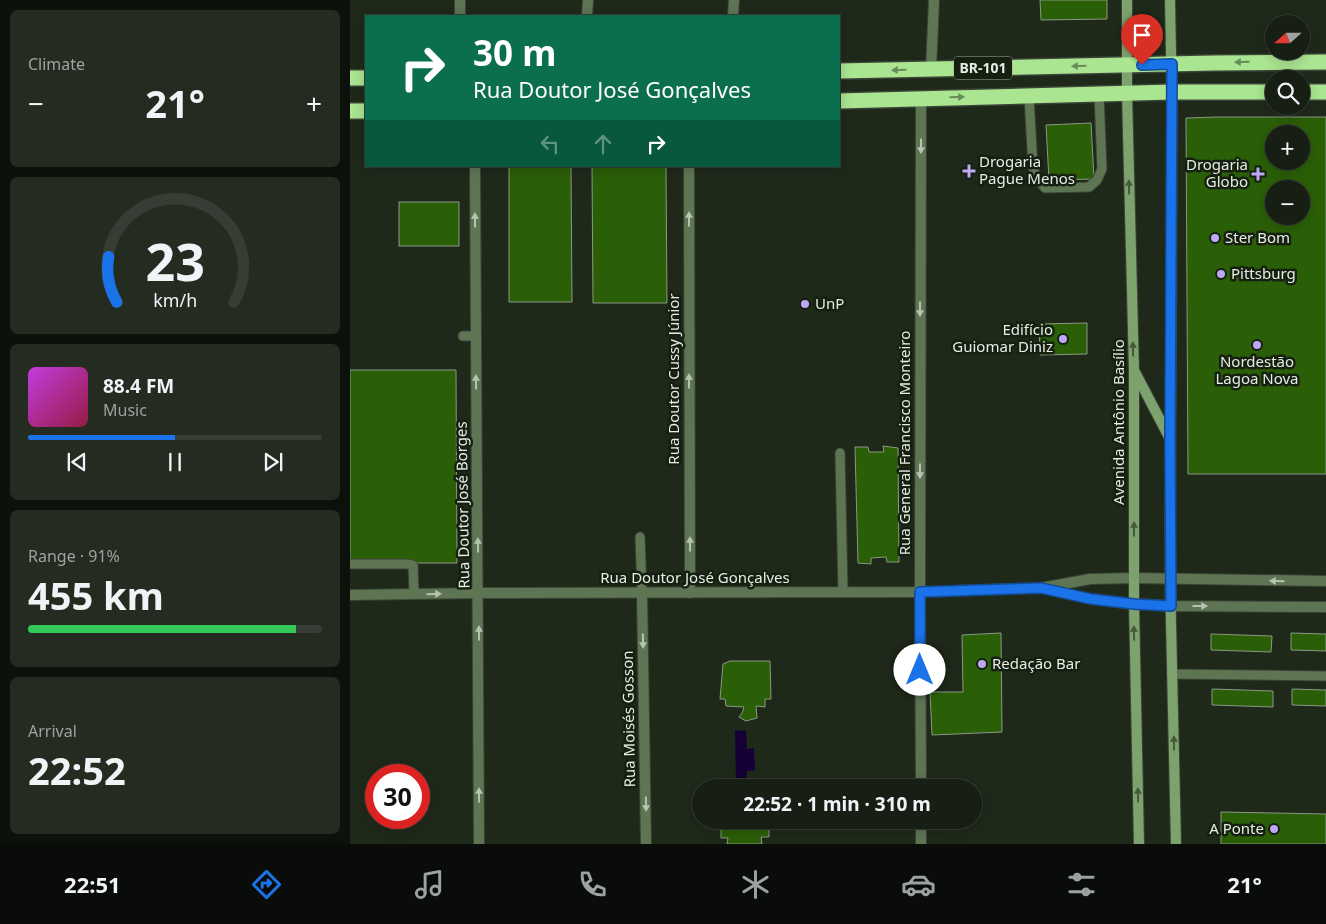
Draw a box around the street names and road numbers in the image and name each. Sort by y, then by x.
road number: BR-101 [954,56,1012,80]
street label: Rua Doutor Cussy Júnior [663,293,683,465]
street label: Rua General Francisco Monteiro [894,331,914,555]
street label: Avenida Antônio Basílio [1108,339,1128,505]
street label: Rua Doutor José Borges [451,421,473,589]
street label: Rua Doutor José Gonçalves [600,567,790,587]
street label: Rua Moisés Gosson [617,650,639,788]

